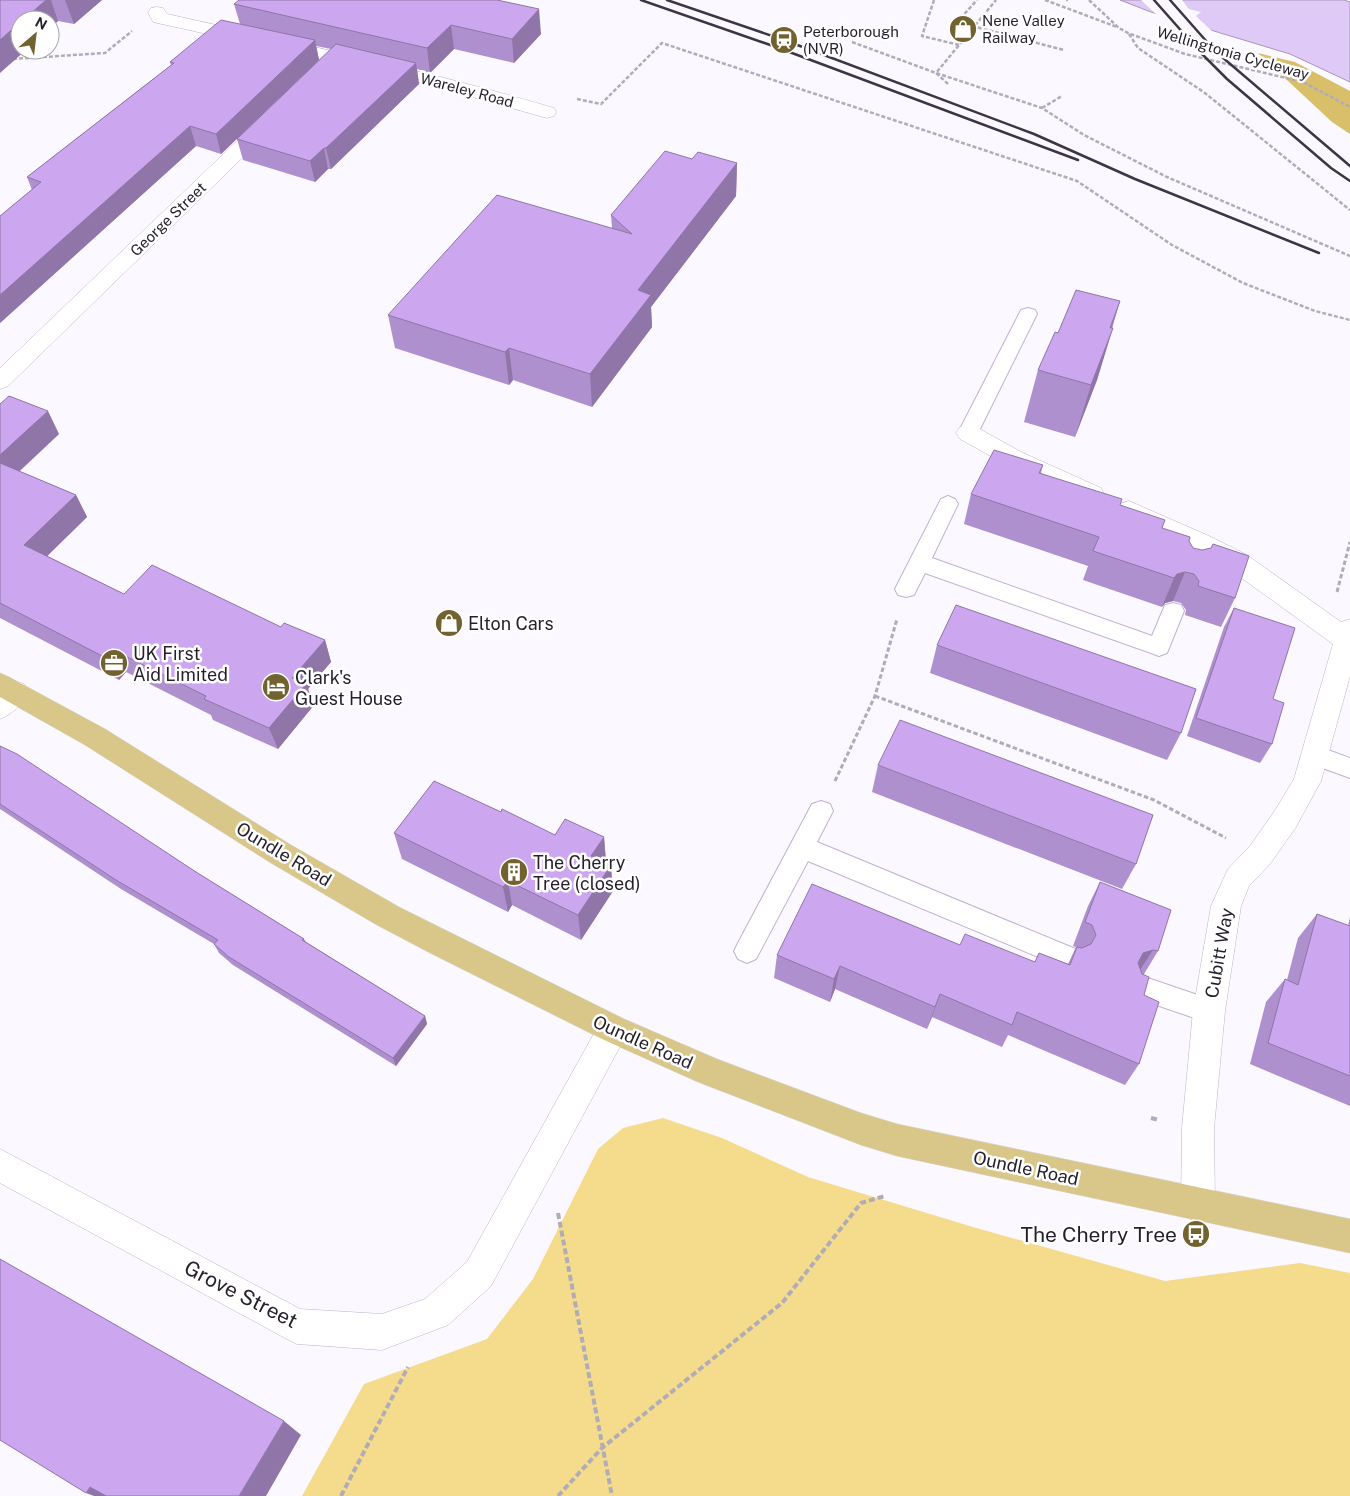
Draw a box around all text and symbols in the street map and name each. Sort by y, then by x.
north arrow [10,10,60,60]
place label: Nene Valley Railway [982,12,1065,46]
text: N [33,14,50,33]
shop icon: Nene Valley Railway [948,14,978,44]
place label: Peterborough (NVR) [803,23,899,57]
street label: Wellingtonia Cycleway [1155,23,1311,83]
station icon: Peterborough (NVR) [769,25,799,55]
street label: Wareley Road [418,69,516,111]
street label: George Street [127,179,209,259]
shop icon: Elton Cars [434,608,464,638]
place label: Elton Cars [468,613,554,634]
place label: UK First Aid Limited [133,643,228,685]
office icon: UK First Aid Limited [99,648,129,678]
place label: Clark's Guest House [295,667,403,709]
hotel icon: Clark's Guest House [261,672,291,702]
street label: Oundle Road [233,817,335,891]
place label: The Cherry Tree (closed) [533,852,640,894]
building icon: The Cherry Tree (closed) [499,857,529,887]
street label: Cubitt Way [1201,906,1237,1000]
street label: Oundle Road [590,1011,696,1073]
street label: Oundle Road [971,1147,1081,1189]
bus stop icon: The Cherry Tree [1181,1219,1211,1249]
place label: The Cherry Tree [1021,1222,1177,1247]
street label: Grove Street [180,1255,302,1333]

